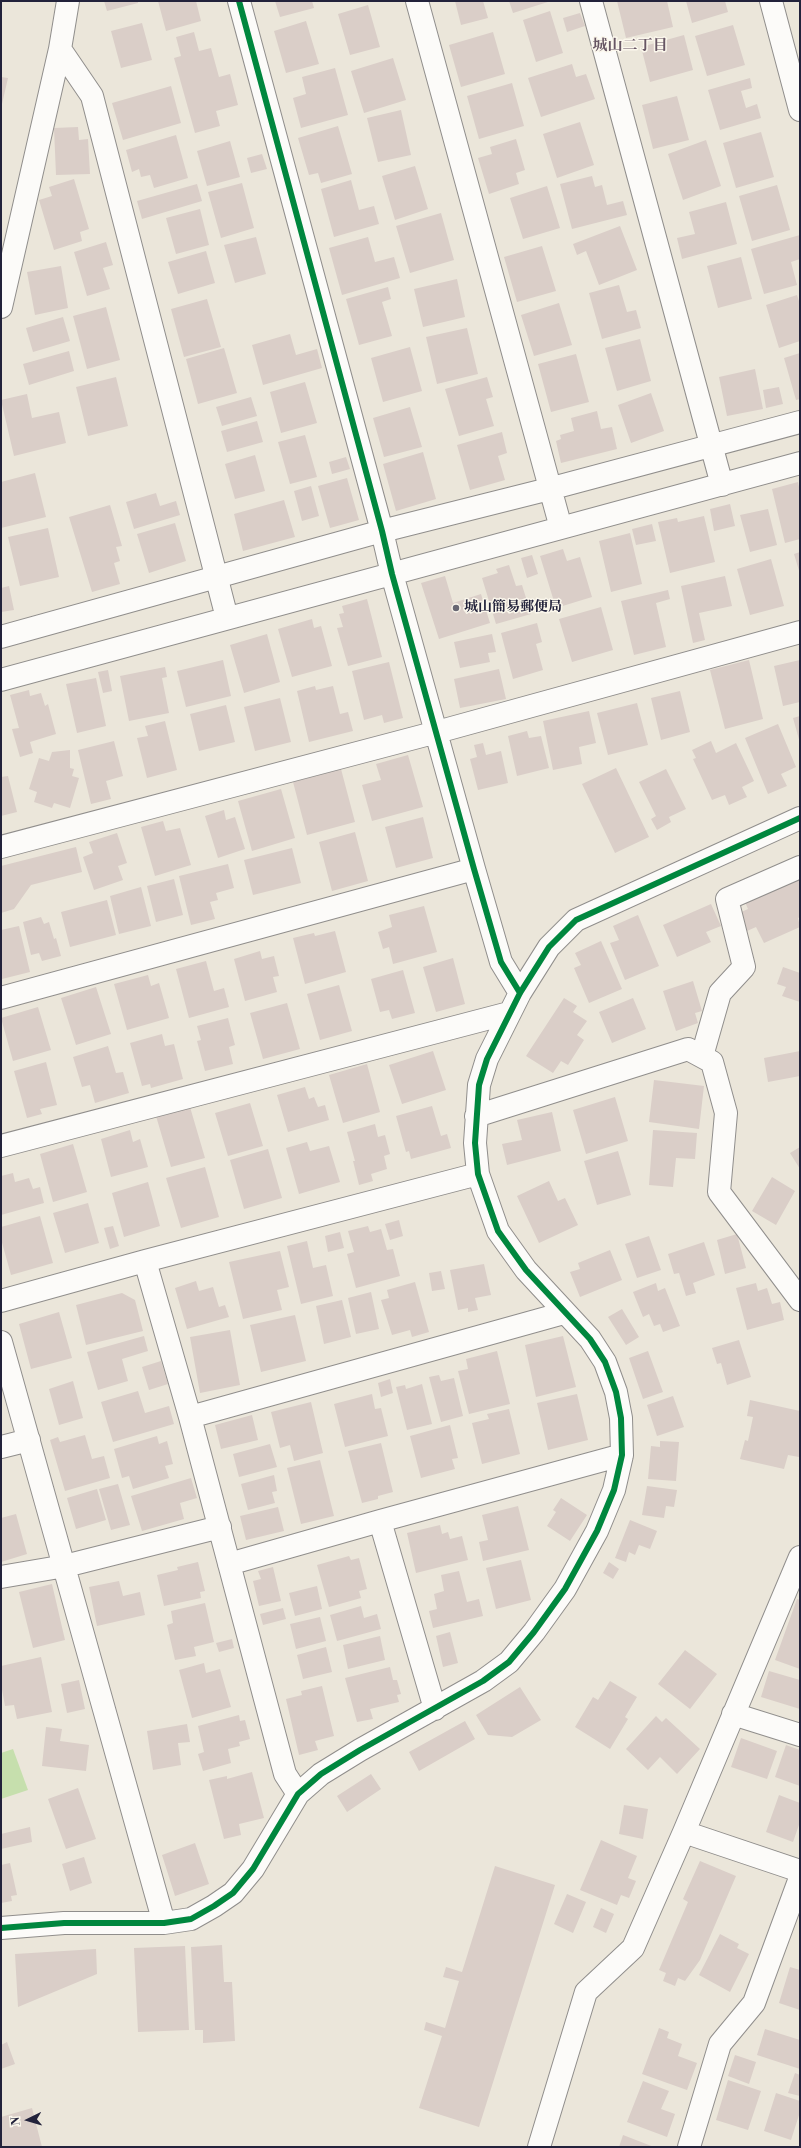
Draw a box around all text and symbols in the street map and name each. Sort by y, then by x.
district label: 城山二丁目 [593,37,667,55]
place label: 城山簡易郵便局 [464,600,562,616]
marker: 城山簡易郵便局 [451,603,461,613]
north arrow [8,2100,48,2140]
text: N [9,2116,23,2126]

